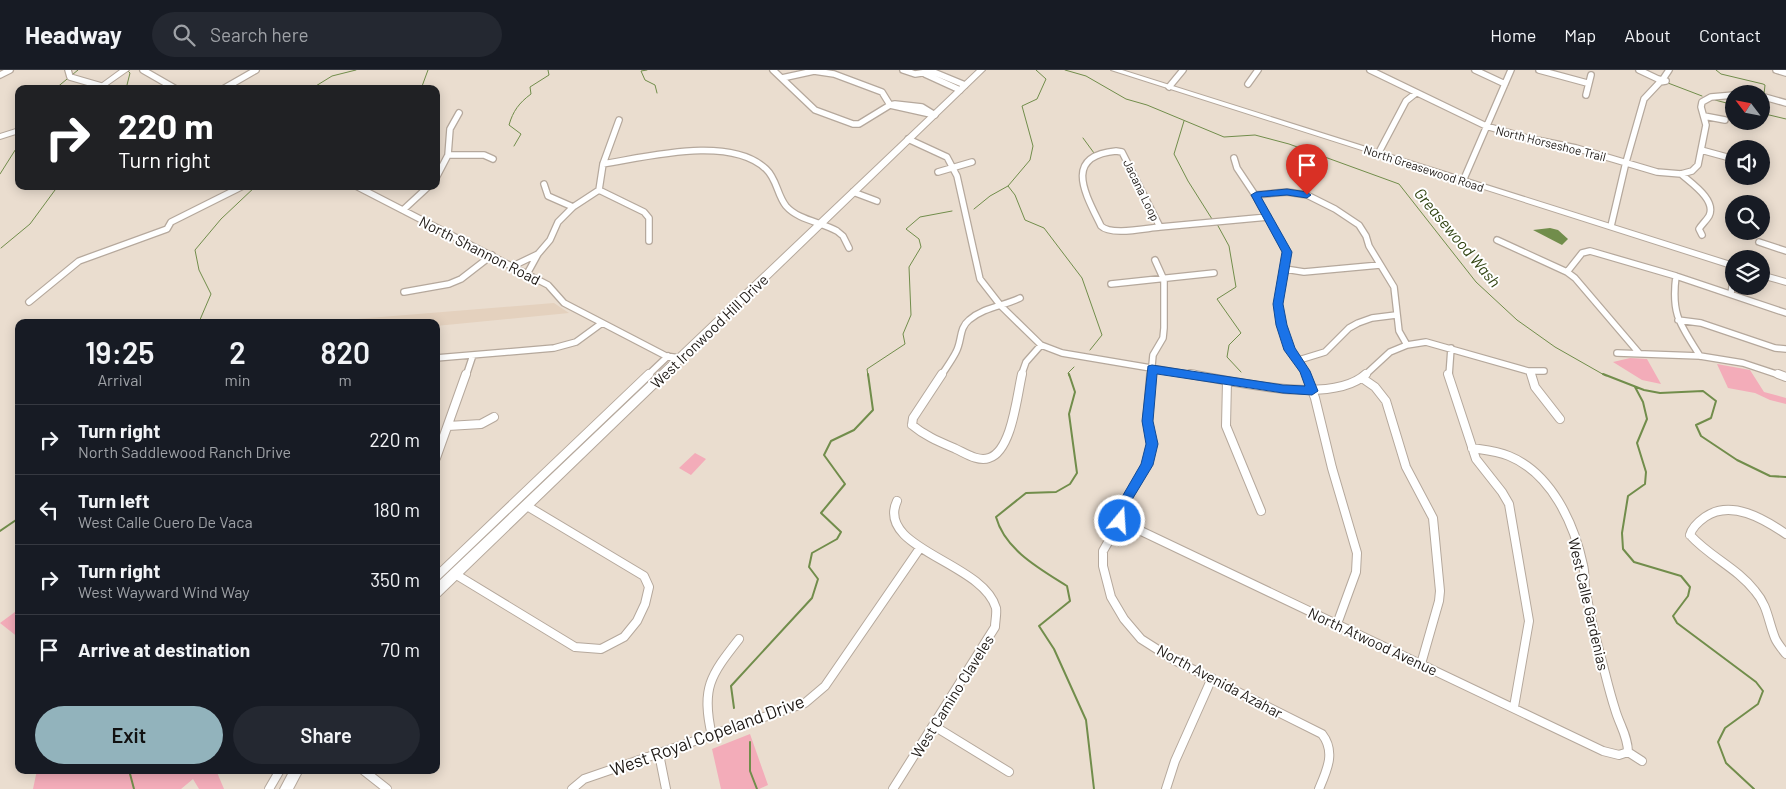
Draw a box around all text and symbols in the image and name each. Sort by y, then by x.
search box [152,12,502,57]
text: Headway [25,20,122,49]
icon: search [170,21,198,49]
text: Search here [210,23,309,46]
text: Home [1490,24,1536,46]
text: Map [1564,24,1596,46]
text: About [1624,24,1671,46]
text: Contact [1699,24,1761,46]
north arrow [1725,85,1770,130]
map controls [1725,85,1770,295]
text: 220 m [118,104,213,146]
icon: right [35,105,100,170]
street label: North Horseshoe Trail [1494,123,1608,163]
button: sound [1725,140,1770,185]
street label: North Greasewood Road [1362,142,1486,194]
pin [1286,144,1328,195]
text: Turn right [118,146,211,172]
icon: arrive [1293,151,1321,179]
street label: Jacana Loop [1121,157,1163,223]
water label: Greasewood Wash [1411,183,1505,291]
button: search [1725,195,1770,240]
street label: North Shannon Road [416,212,544,288]
button: layers [1725,250,1770,295]
street label: West Ironwood Hill Drive [646,270,772,392]
text: 19:25 [85,334,154,370]
text: 2 [229,334,246,370]
text: 820 [320,334,370,370]
text: Arrival [97,370,142,389]
text: min [224,370,250,389]
text: m [339,370,352,389]
text: Turn right [78,419,160,442]
icon: right [35,426,63,454]
text: 220 m [369,428,420,451]
text: North Saddlewood Ranch Drive [78,442,291,461]
text: Turn left [78,489,149,512]
position arrow [1093,494,1145,546]
icon: left [35,496,63,524]
text: 180 m [373,498,420,521]
text: West Calle Cuero De Vaca [78,512,253,531]
street label: West Calle Gardenias [1565,536,1613,672]
text: Turn right [78,559,160,582]
icon: right [35,566,63,594]
text: 350 m [370,568,420,591]
text: West Wayward Wind Way [78,582,250,601]
street label: North Atwood Avenue [1305,603,1441,679]
street label: West Camino Claveles [907,631,997,761]
icon: arrive [35,636,63,664]
text: Arrive at destination [78,638,250,661]
text: 70 m [381,638,420,661]
street label: North Avenida Azahar [1154,640,1286,722]
street label: West Royal Copeland Drive [607,690,807,780]
button: Exit [35,706,223,764]
button: Share [233,706,420,764]

